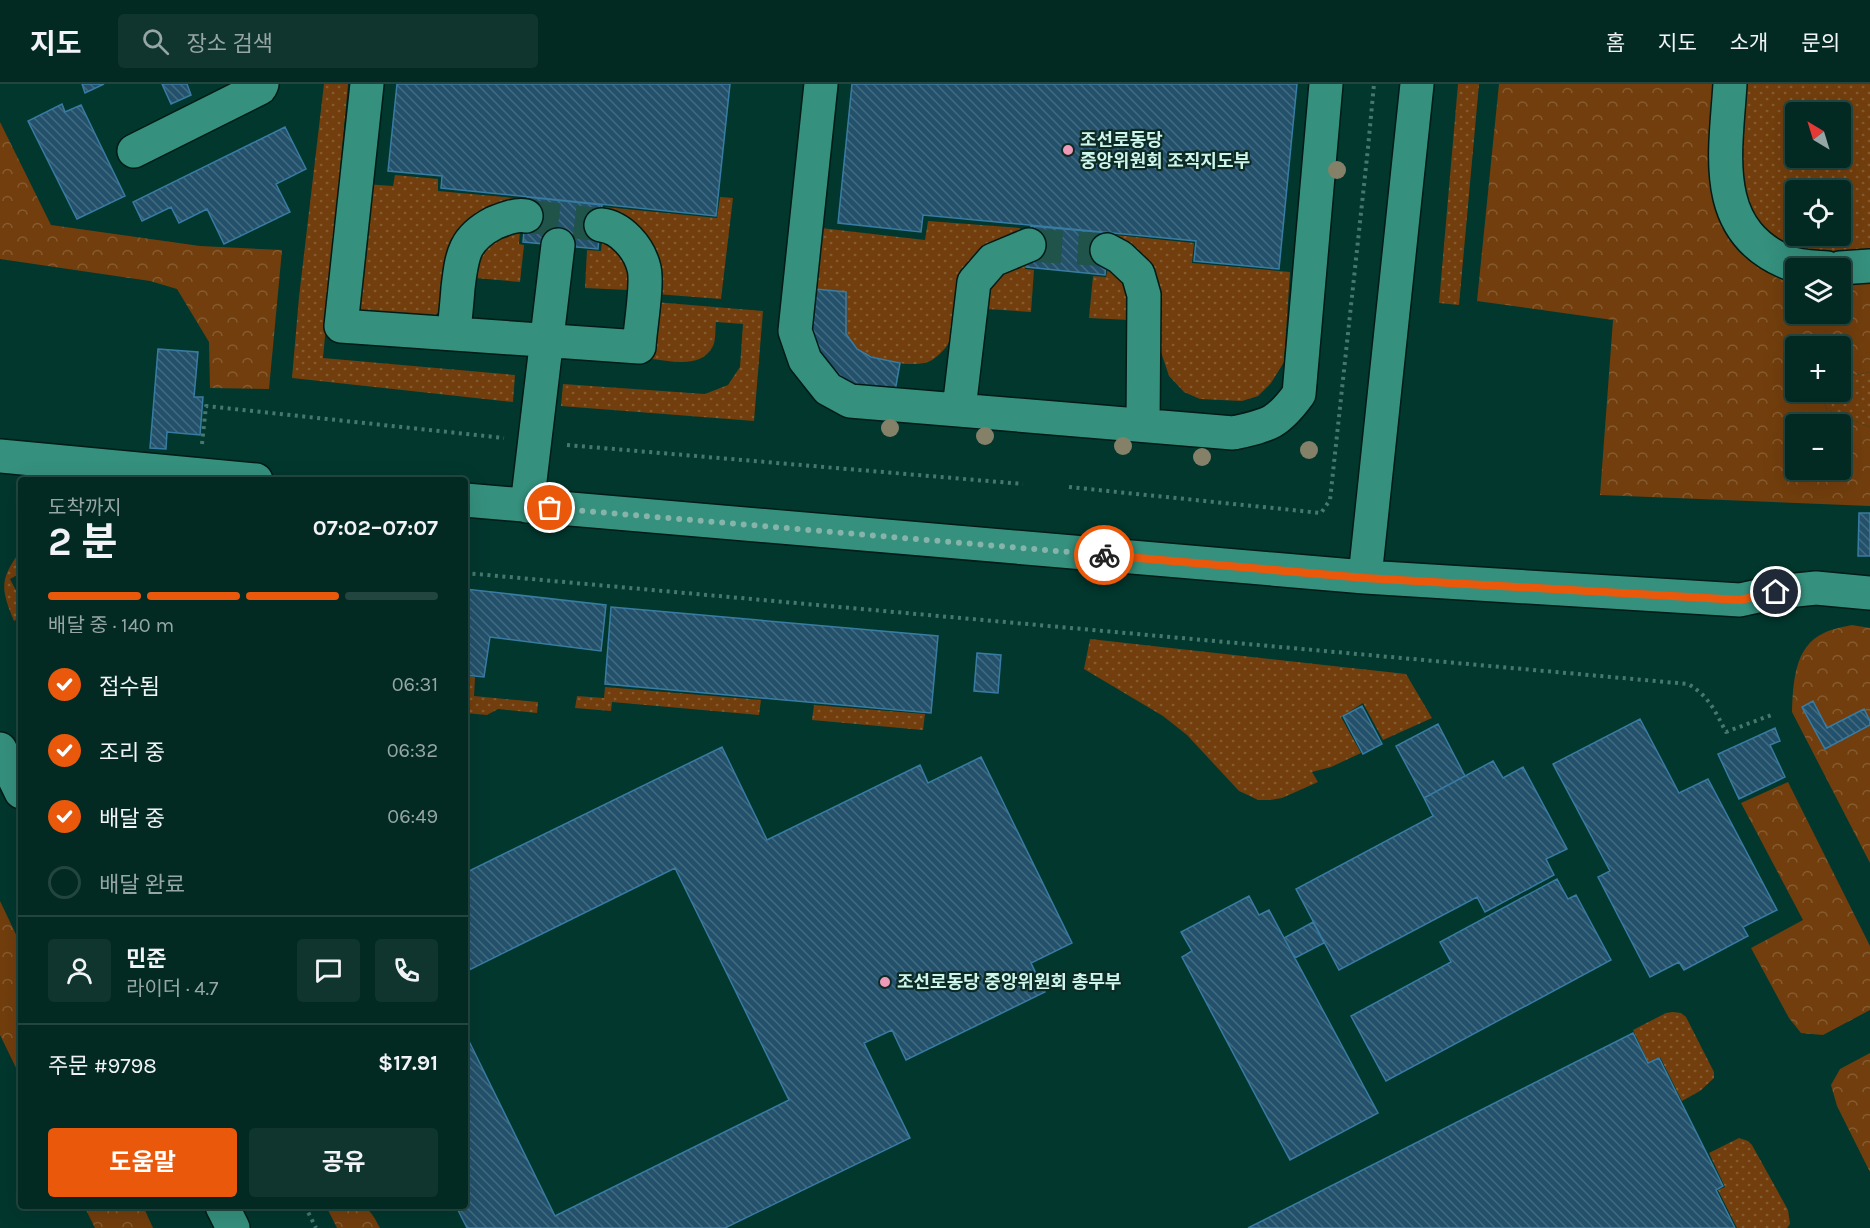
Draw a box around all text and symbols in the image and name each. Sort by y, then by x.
search box [118,14,538,68]
icon: search [139,25,172,58]
text: 지도 [30,27,82,60]
text: 장소 검색 [187,31,273,57]
text: 홈 [1606,31,1625,55]
text: 지도 [1658,31,1697,55]
text: 소개 [1730,31,1768,55]
text: 문의 [1801,31,1840,55]
north arrow [1785,102,1851,168]
map controls [1785,102,1851,480]
place label: 조선로동당 중앙위원회 조직지도부 [1080,129,1250,172]
marker: 조선로동당 중앙위원회 조직지도부 [1061,143,1075,157]
button: locate [1785,180,1851,246]
button: layers [1785,258,1851,324]
button: + [1785,336,1851,402]
button: − [1785,414,1851,480]
pin [524,482,575,533]
icon: bag [533,491,566,524]
text: 도착까지 [48,496,122,519]
text: 07:02–07:07 [313,515,438,541]
text: 2 분 [48,519,117,565]
courier [1074,525,1134,585]
icon: bike [1088,539,1121,572]
pin [1750,566,1801,617]
icon: home [1759,575,1792,608]
text: 배달 중 · 140 m [48,614,174,637]
icon: check [48,668,81,701]
text: 06:31 [392,673,438,696]
text: 접수됨 [99,674,160,700]
icon: check [48,734,81,767]
text: 06:32 [387,739,438,762]
text: 조리 중 [99,740,165,766]
icon: check [48,800,81,833]
text: 06:49 [387,805,438,828]
text: 배달 중 [99,806,165,832]
text: 배달 완료 [99,872,185,898]
button: person [48,939,111,1002]
button: chat [297,939,360,1002]
button: phone [375,939,438,1002]
text: 민준 [126,946,166,972]
place label: 조선로동당 중앙위원회 총무부 [897,971,1121,993]
marker: 조선로동당 중앙위원회 총무부 [878,975,892,989]
text: 라이더 · 4.7 [126,977,218,1000]
text: $17.91 [378,1050,438,1076]
text: 주문 #9798 [48,1053,157,1079]
button: 도움말 [48,1128,237,1197]
button: 공유 [249,1128,438,1197]

